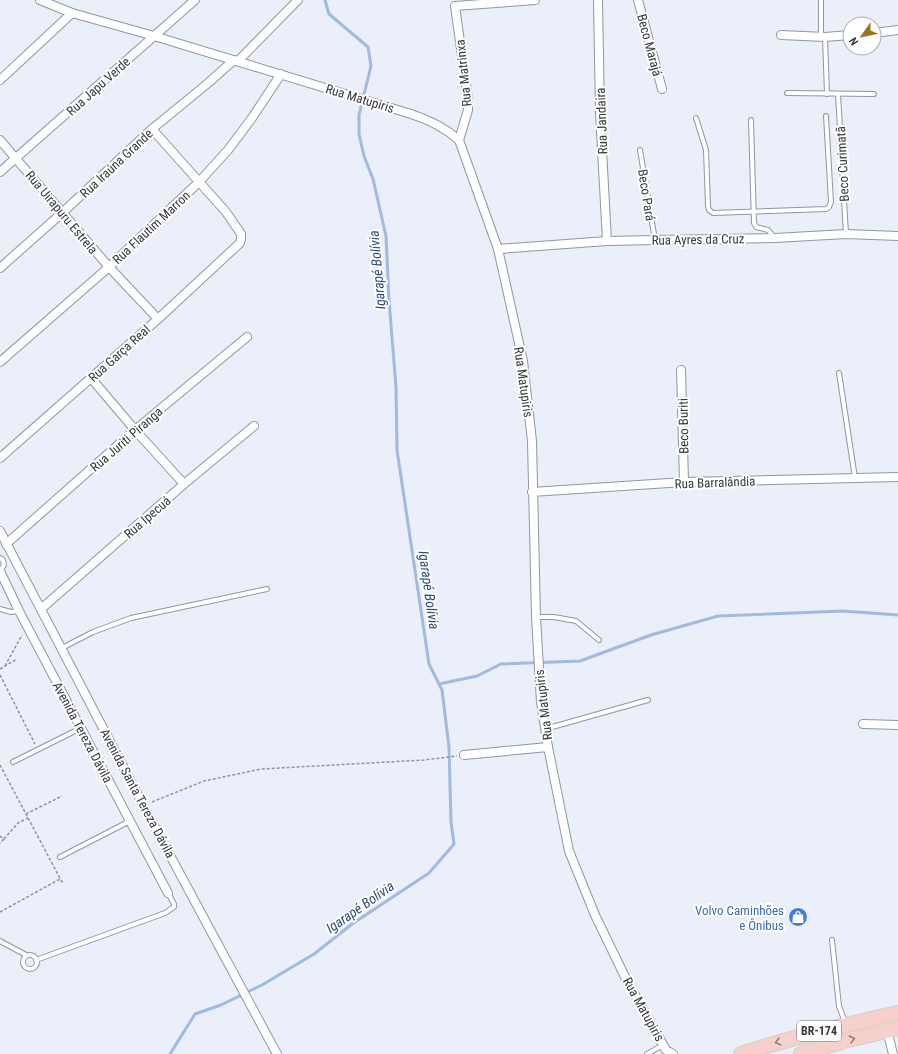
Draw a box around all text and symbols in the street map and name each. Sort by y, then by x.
street label: Beco Marajá [634,12,665,78]
north arrow [842,16,882,56]
text: N [847,35,861,48]
street label: Rua Matrinxa [453,39,474,107]
street label: Rua Japu Verde [64,54,133,119]
street label: Rua Matupiris [324,81,396,116]
street label: Rua Jandaira [593,87,610,155]
street label: Rua Iraúna Grande [77,126,156,201]
street label: Beco Curimatã [833,126,852,202]
street label: Rua Uirapuru Estrela [22,168,101,257]
street label: Beco Pará [635,168,658,222]
street label: Rua Flautim Marron [110,188,193,267]
water label: Igarapé Bolívia [366,230,388,310]
street label: Rua Ayres da Cruz [651,231,745,248]
street label: Rua Garça Real [85,322,153,385]
street label: Rua Matupiris [511,346,536,418]
street label: Beco Buriti [676,398,691,454]
street label: Rua Juriti Piranga [87,404,166,475]
street label: Rua Barralândia [674,474,756,491]
street label: Rua Ipecuá [121,493,174,542]
water label: Igarapé Bolívia [416,550,442,630]
street label: Rua Matupiris [532,669,555,741]
street label: Avenida Tereza Dávila [50,679,115,785]
street label: Avenida Santa Tereza Dávila [97,726,178,860]
water label: Igarapé Bolívia [323,878,397,936]
place label: Volvo Caminhões e Ônibus [695,903,784,933]
shop icon: Volvo Caminhões e Ônibus [787,906,809,928]
street label: Rua Matupiris [620,975,667,1044]
road number: BR-174 [797,1021,841,1041]
one-way arrow [849,1035,855,1043]
one-way arrow [775,1037,782,1046]

